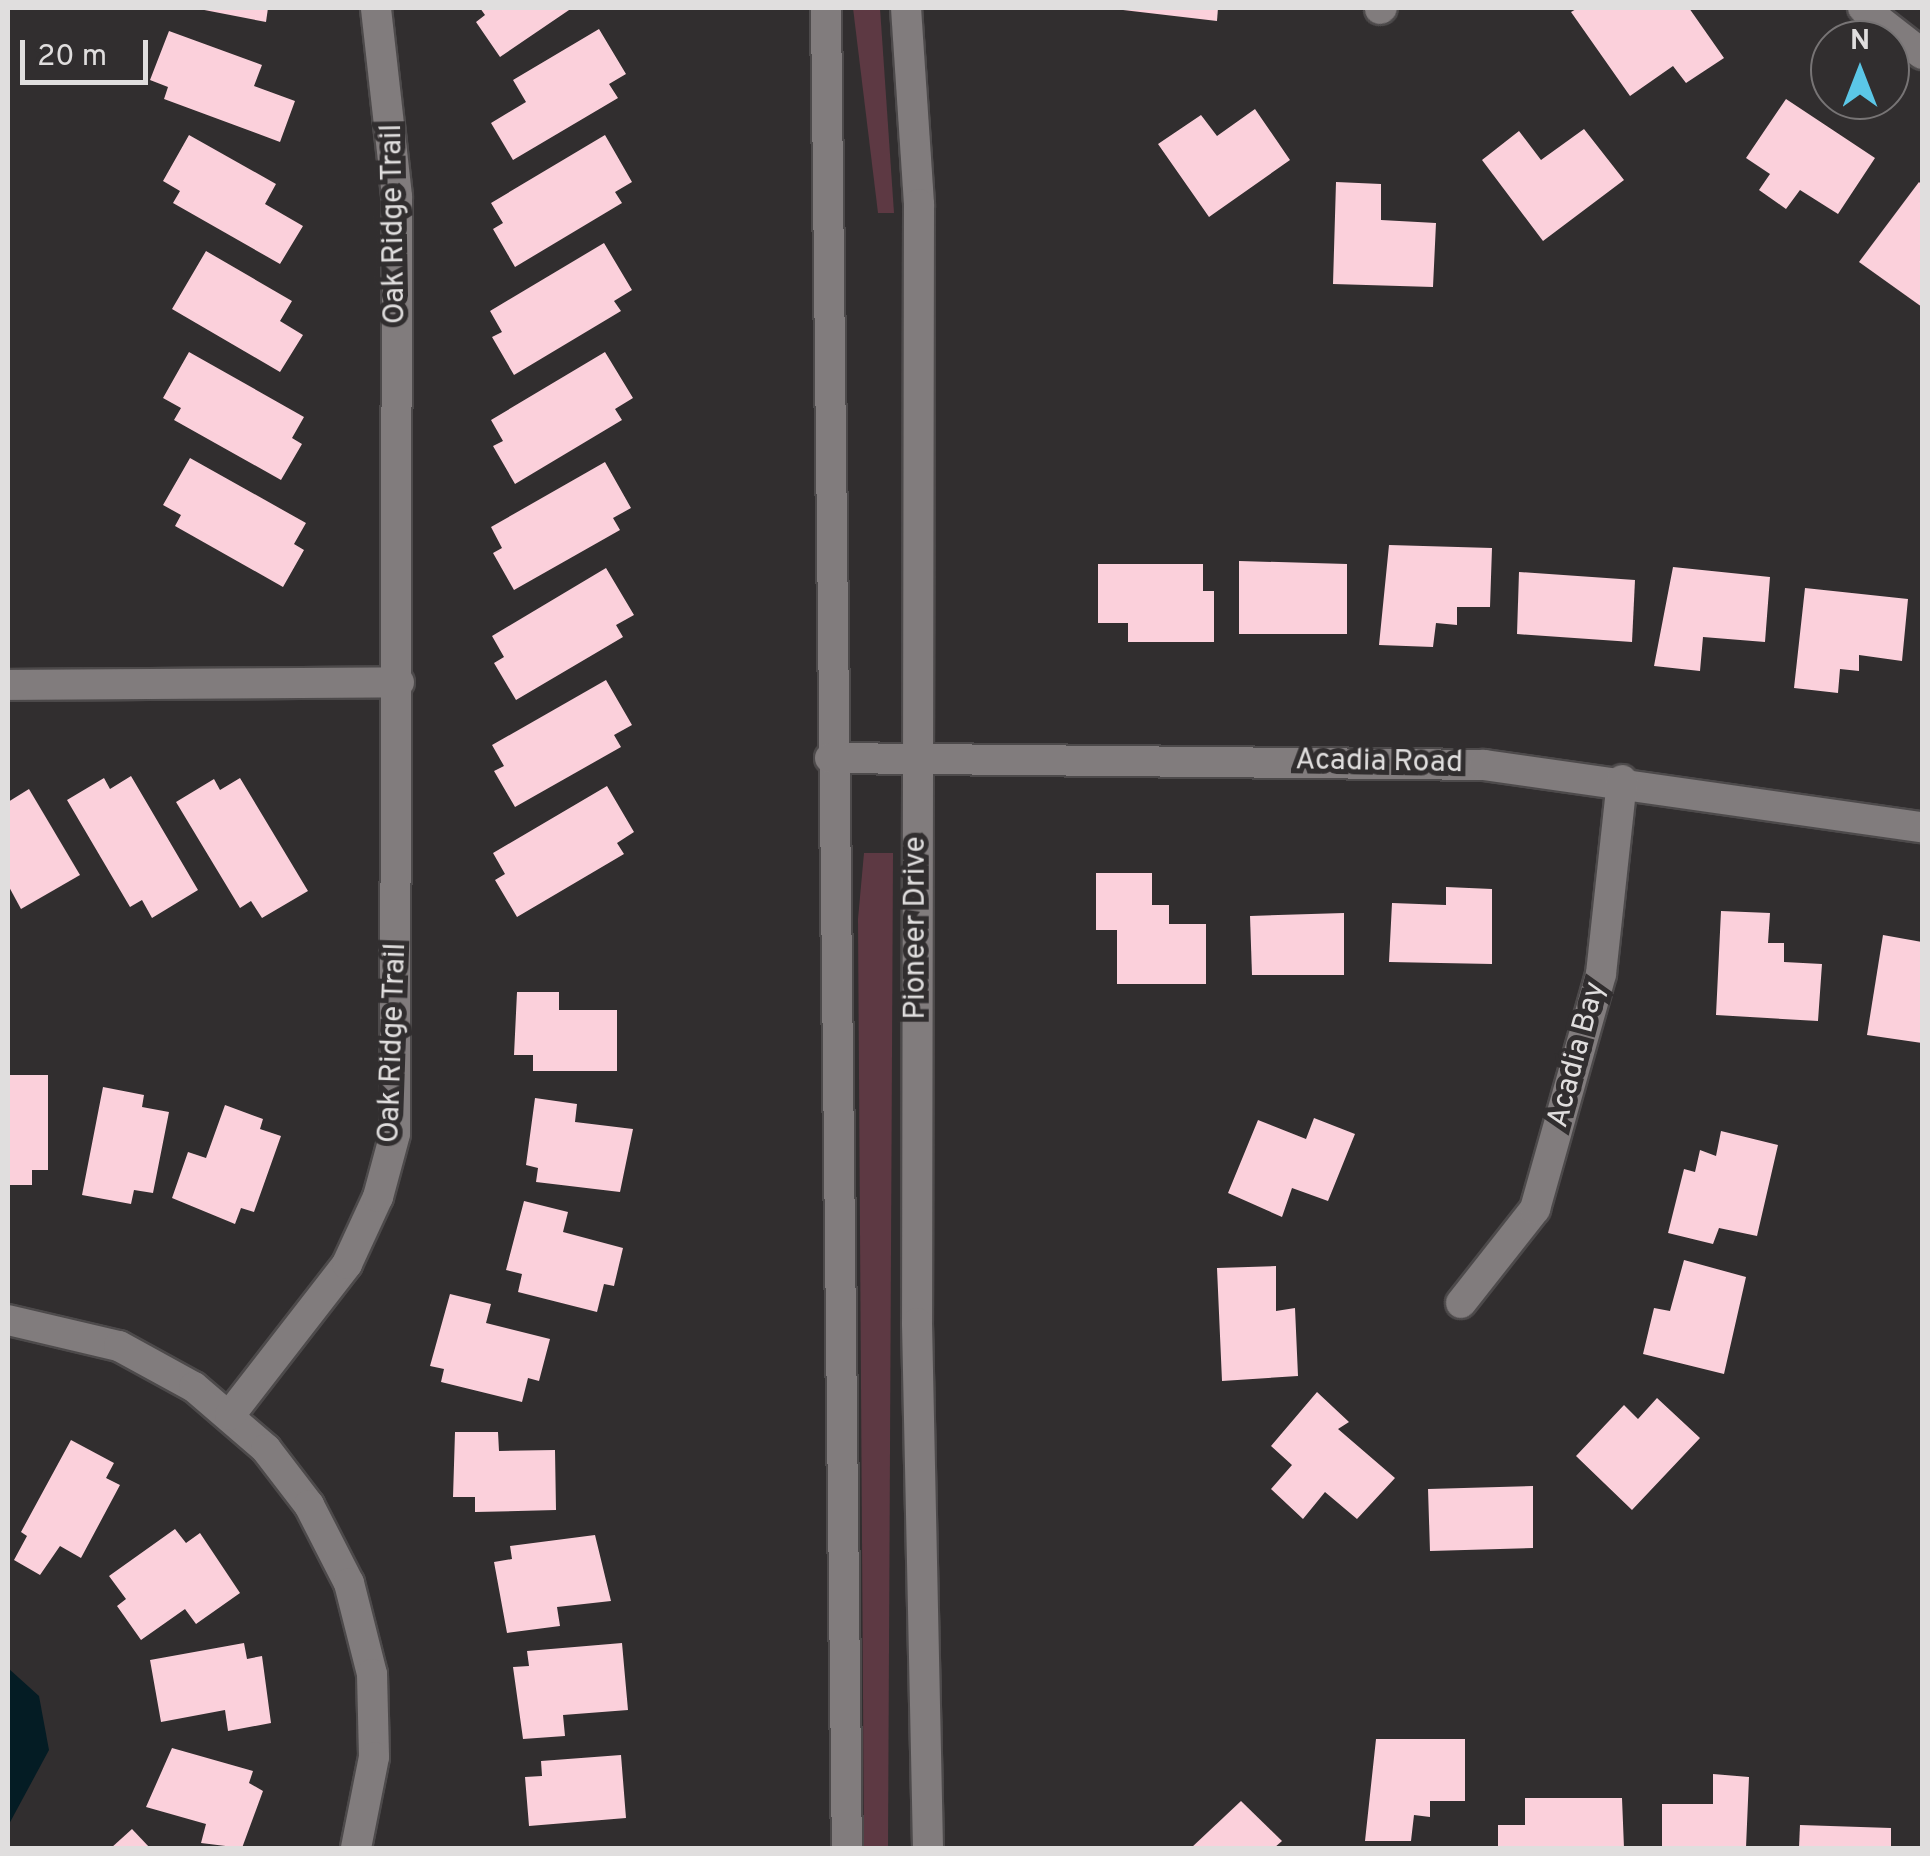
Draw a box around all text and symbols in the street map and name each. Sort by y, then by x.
scale bar [25,20,152,82]
north arrow [1810,20,1910,120]
text: N [1850,24,1870,60]
text: 20 m [37,39,107,76]
street label: Oak Ridge Trail [375,123,415,325]
street label: Acadia Road [1295,744,1463,782]
street label: Pioneer Drive [899,836,935,1020]
street label: Oak Ridge Trail [372,942,416,1144]
street label: Acadia Bay [1541,978,1615,1132]

